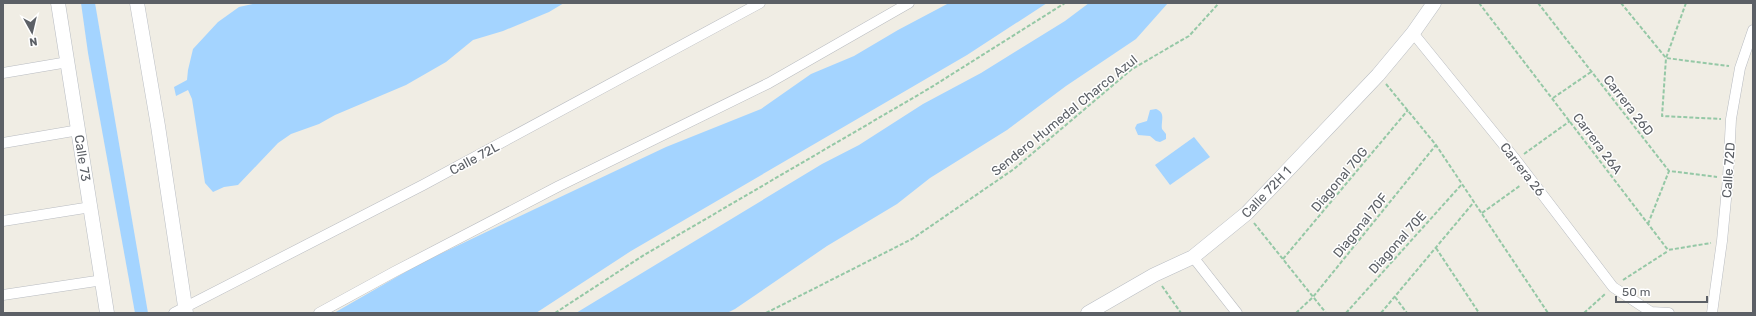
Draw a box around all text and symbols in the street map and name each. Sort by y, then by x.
north arrow [12,12,52,52]
text: N [28,34,38,48]
street label: Sendero Humedal Charco Azul [988,52,1140,179]
street label: Carrera 26D [1600,72,1657,139]
street label: Carrera 26A [1570,110,1626,177]
street label: Calle 73 [71,134,94,183]
street label: Calle 72L [447,139,502,178]
street label: Carrera 26 [1497,140,1548,199]
street label: Calle 72D [1719,142,1738,198]
street label: Diagonal 70G [1308,144,1372,215]
street label: Calle 72H 1 [1238,164,1294,221]
street label: Diagonal 70F [1330,190,1392,261]
street label: Diagonal 70E [1365,208,1430,277]
scale bar [1616,278,1707,304]
text: 50 m [1622,285,1650,299]

